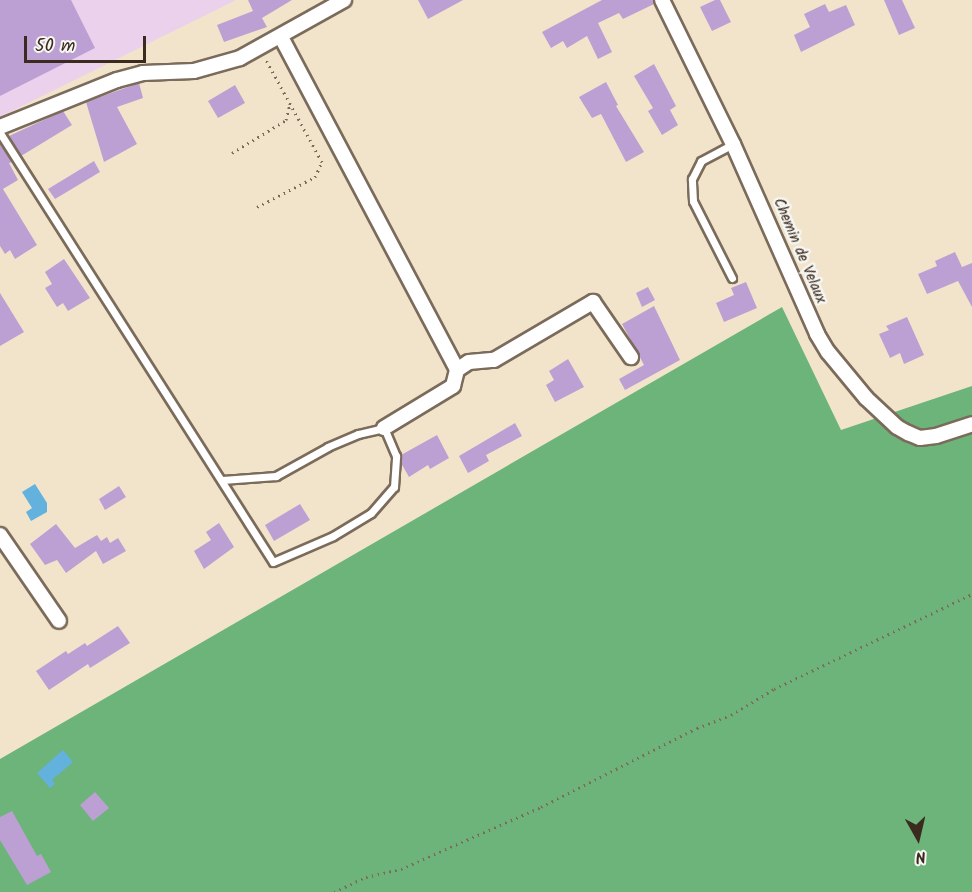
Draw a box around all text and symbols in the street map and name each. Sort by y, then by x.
scale bar [27,24,148,62]
text: 50 m [35,32,75,61]
street label: Chemin de Velaux [769,196,829,306]
north arrow [888,808,948,868]
text: N [914,843,927,869]

